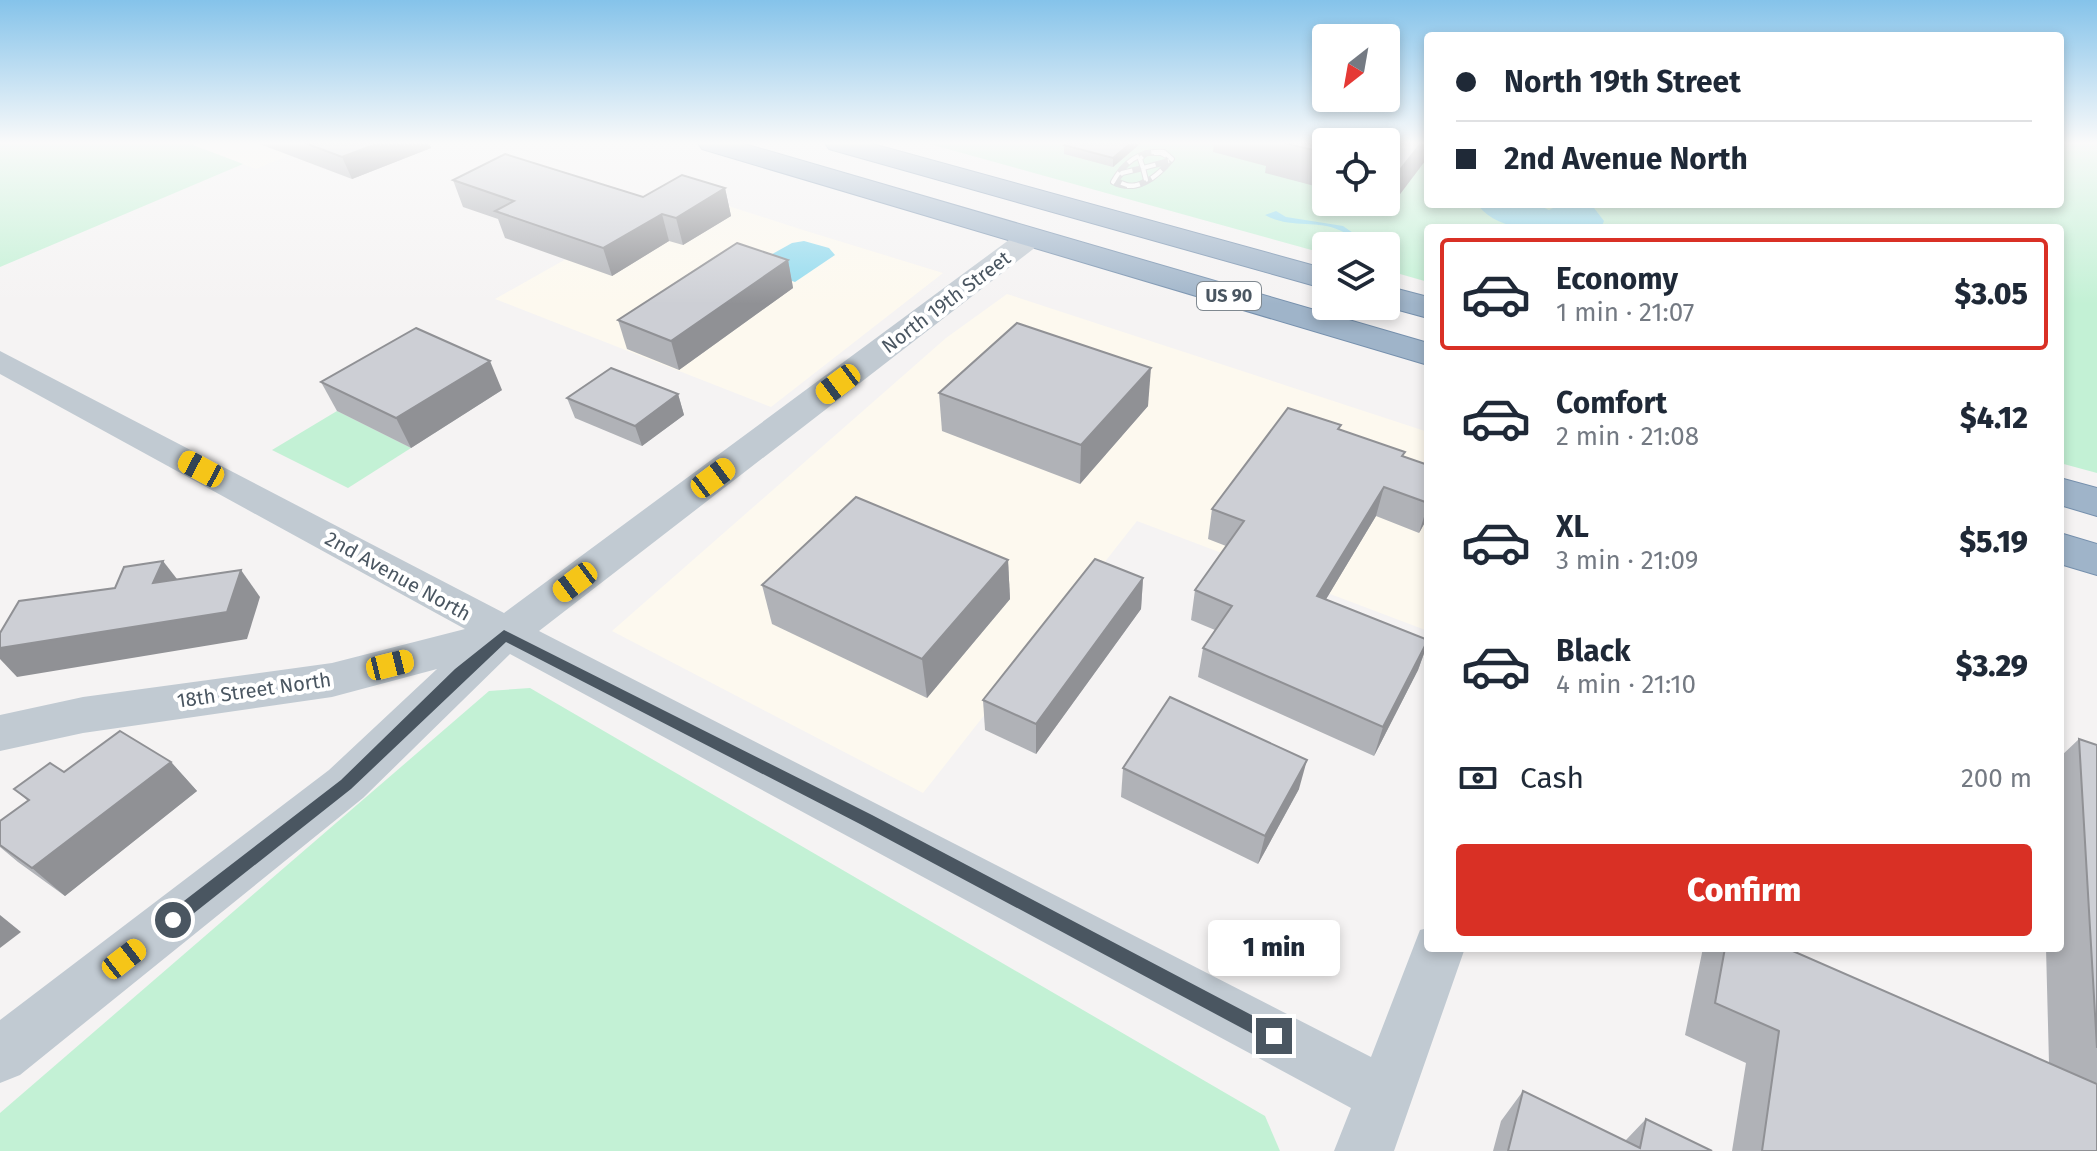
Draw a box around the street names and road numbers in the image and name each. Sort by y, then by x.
street label: North 19th Street [877,245,1016,358]
road number: US 90 [1197,282,1261,310]
street label: 2nd Avenue North [321,526,475,626]
street label: 18th Street North [175,667,333,713]

